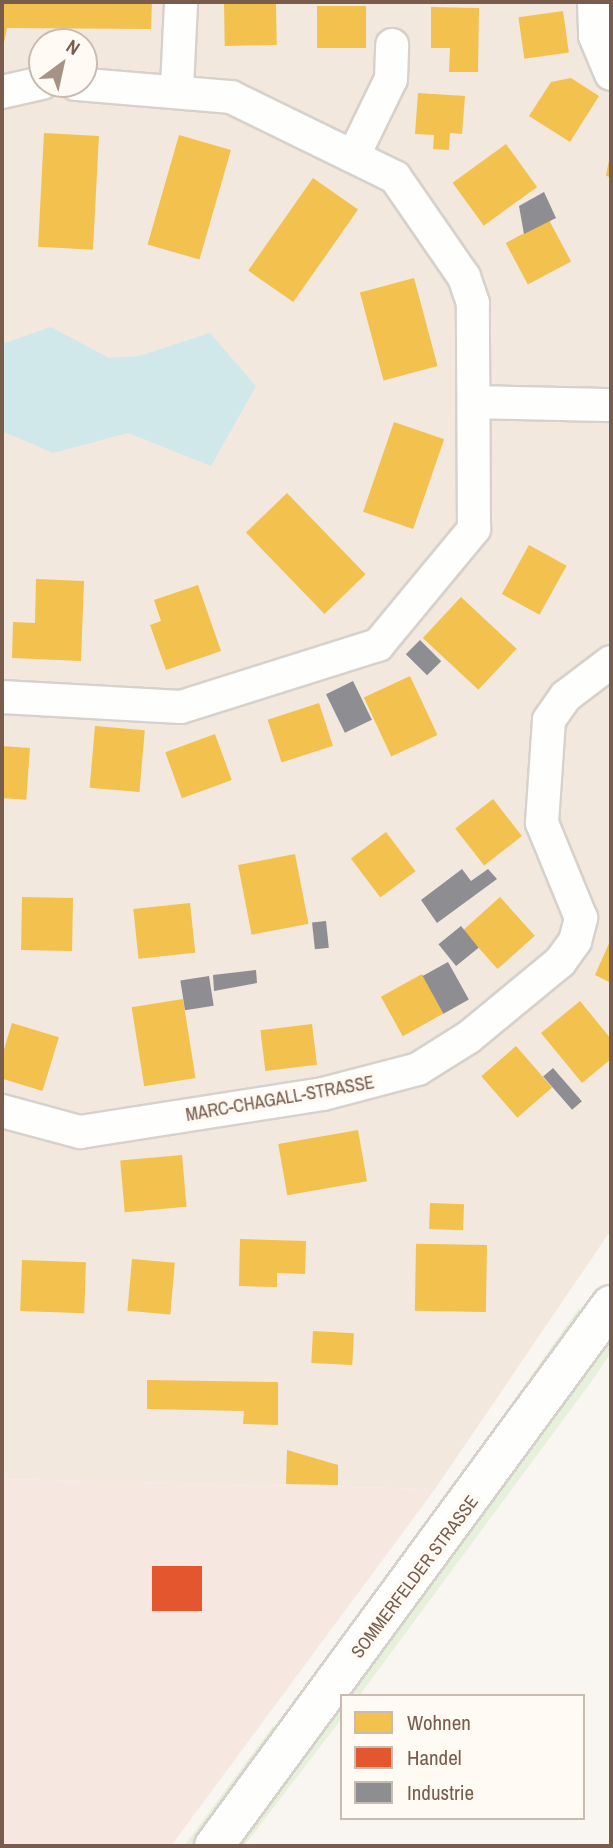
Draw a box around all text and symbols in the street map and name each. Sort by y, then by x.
north arrow [28,28,98,98]
text: N [62,33,85,61]
street label: MARC-CHAGALL-STRASSE [184,1072,376,1126]
street label: SOMMERFELDER STRASSE [347,1492,483,1662]
legend [340,1694,585,1820]
text: Wohnen [407,1708,471,1737]
text: Handel [407,1743,462,1772]
text: Industrie [407,1778,474,1807]

